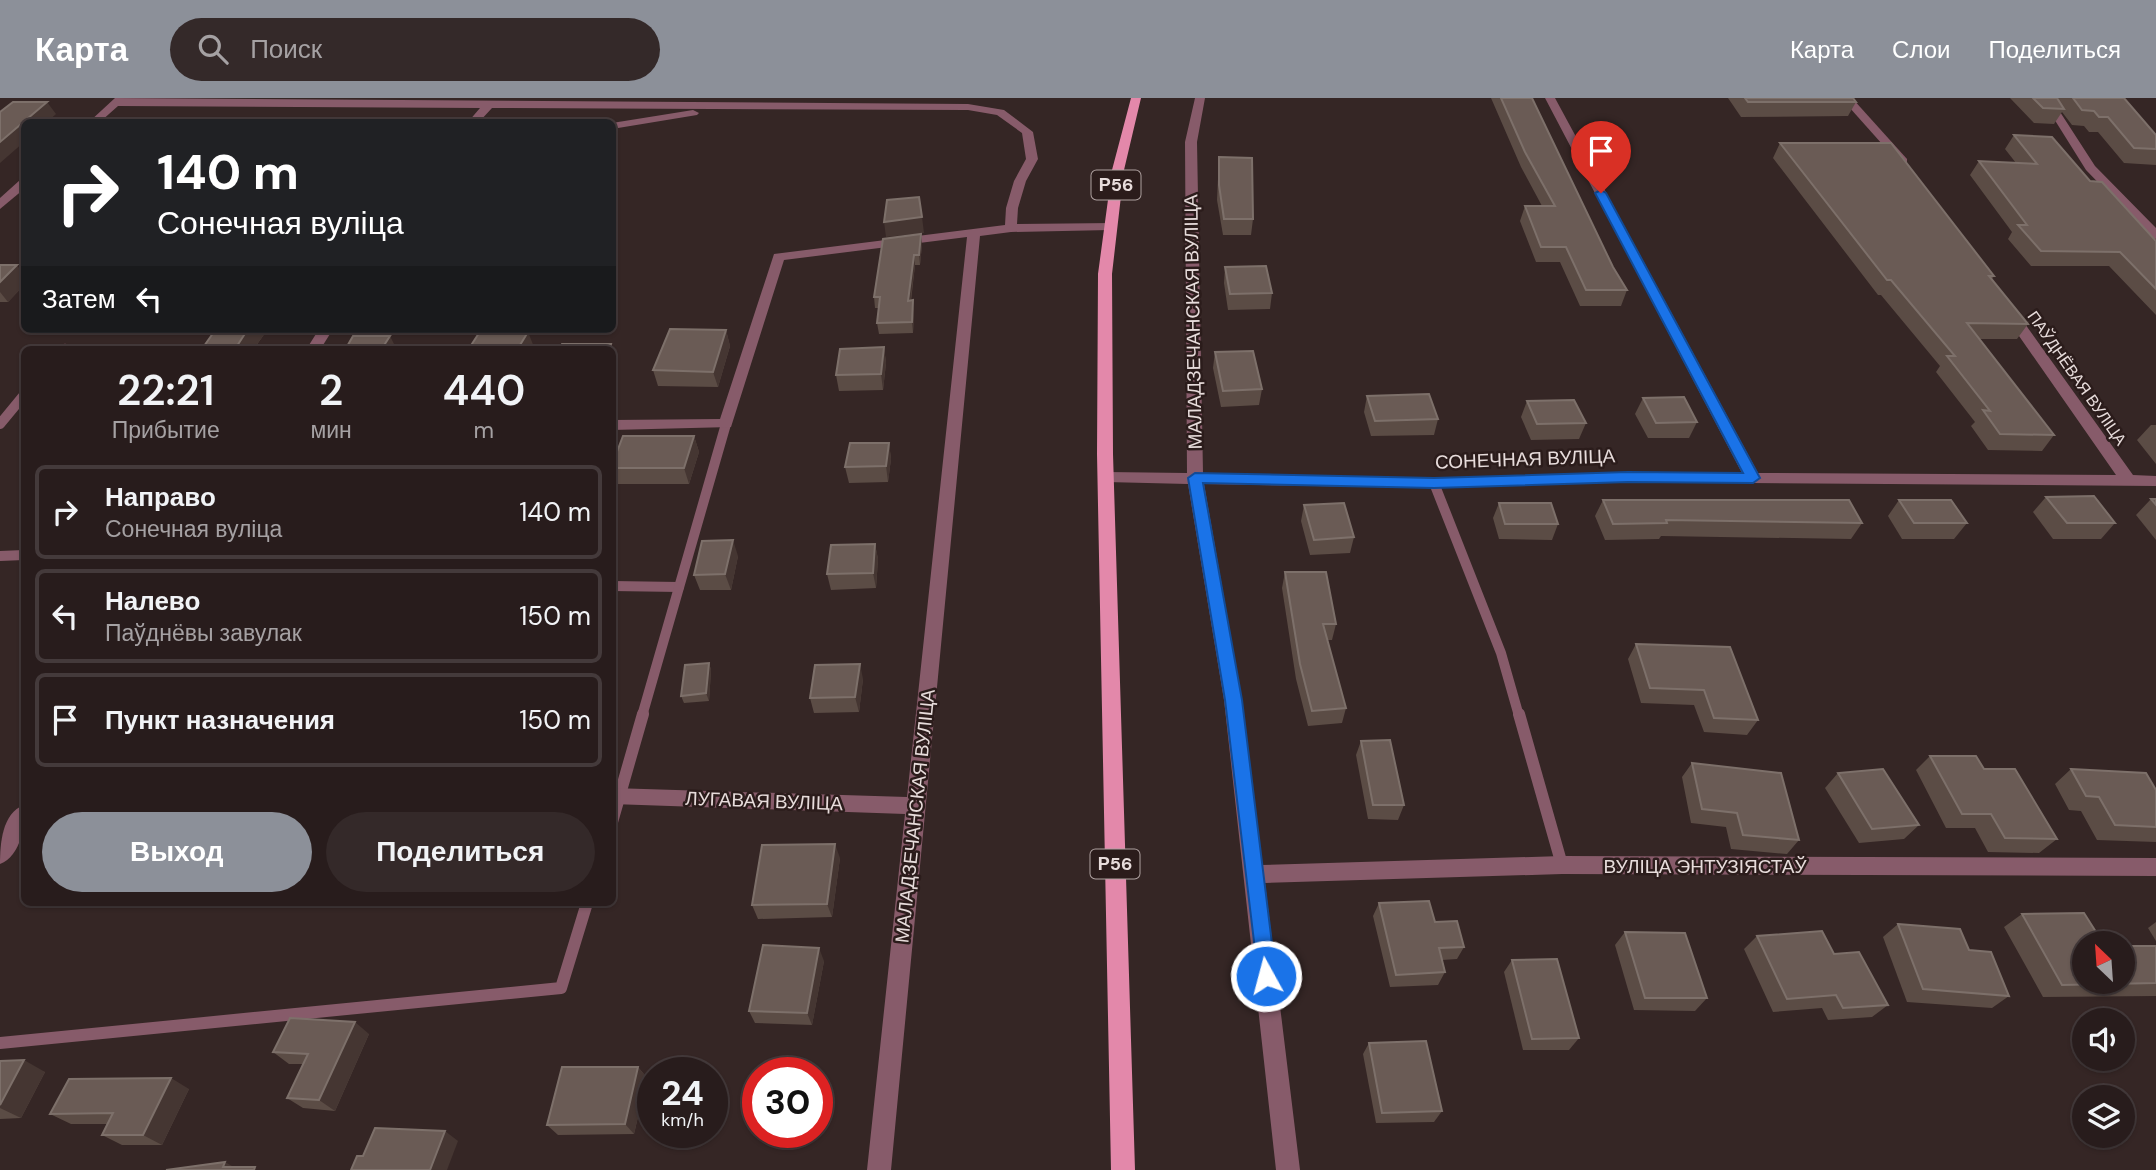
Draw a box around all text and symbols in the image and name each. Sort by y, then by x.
search box [170,18,660,81]
text: Карта [35,28,128,71]
icon: search [194,30,232,68]
text: Поиск [250,32,322,66]
text: Карта [1790,34,1854,65]
text: Слои [1892,34,1950,65]
text: Поделиться [1988,34,2121,65]
pin [1571,121,1631,193]
icon: arrive [1582,132,1620,170]
text: 140 m [157,140,299,204]
icon: right [42,147,133,238]
road number: Р56 [1092,170,1140,200]
street label: МАЛАДЗЕЧАНСКАЯ ВУЛІЦА [1178,194,1208,450]
text: Сонечная вуліца [157,202,404,244]
icon: left [130,280,168,318]
text: Затем [42,282,116,316]
street label: ПАЎДНЁВАЯ ВУЛІЦА [2023,307,2131,450]
text: 22:21 [117,363,214,418]
text: 2 [319,363,343,418]
text: 440 [442,363,525,418]
text: Прибытие [112,415,220,445]
text: мин [310,415,352,445]
text: m [474,415,494,445]
street label: СОНЕЧНАЯ ВУЛІЦА [1434,443,1616,475]
text: Направо [105,480,216,514]
icon: right [46,493,84,531]
text: 140 m [519,495,591,529]
text: Сонечная вуліца [105,514,282,544]
text: Налево [105,584,200,618]
icon: left [46,597,84,635]
text: 150 m [519,599,591,633]
text: Паўднёвы завулак [105,618,302,648]
street label: МАЛАДЗЕЧАНСКАЯ ВУЛІЦА [889,688,941,944]
icon: arrive [46,701,84,739]
text: Пункт назначения [105,703,335,737]
text: 150 m [519,703,591,737]
street label: ЛУГАВАЯ ВУЛІЦА [685,786,844,816]
button: Выход [42,812,312,892]
button: Поделиться [326,812,595,892]
road number: Р56 [1090,850,1140,878]
street label: ВУЛІЦА ЭНТУЗІЯСТАЎ [1604,854,1807,879]
north arrow [2072,931,2135,994]
map controls [2072,931,2135,1148]
position arrow [1229,939,1303,1013]
button: sound [2072,1008,2135,1071]
speed limit sign: 30 [742,1057,833,1148]
text: 24 [661,1070,704,1116]
button: layers [2072,1085,2135,1148]
text: km/h [661,1108,704,1132]

